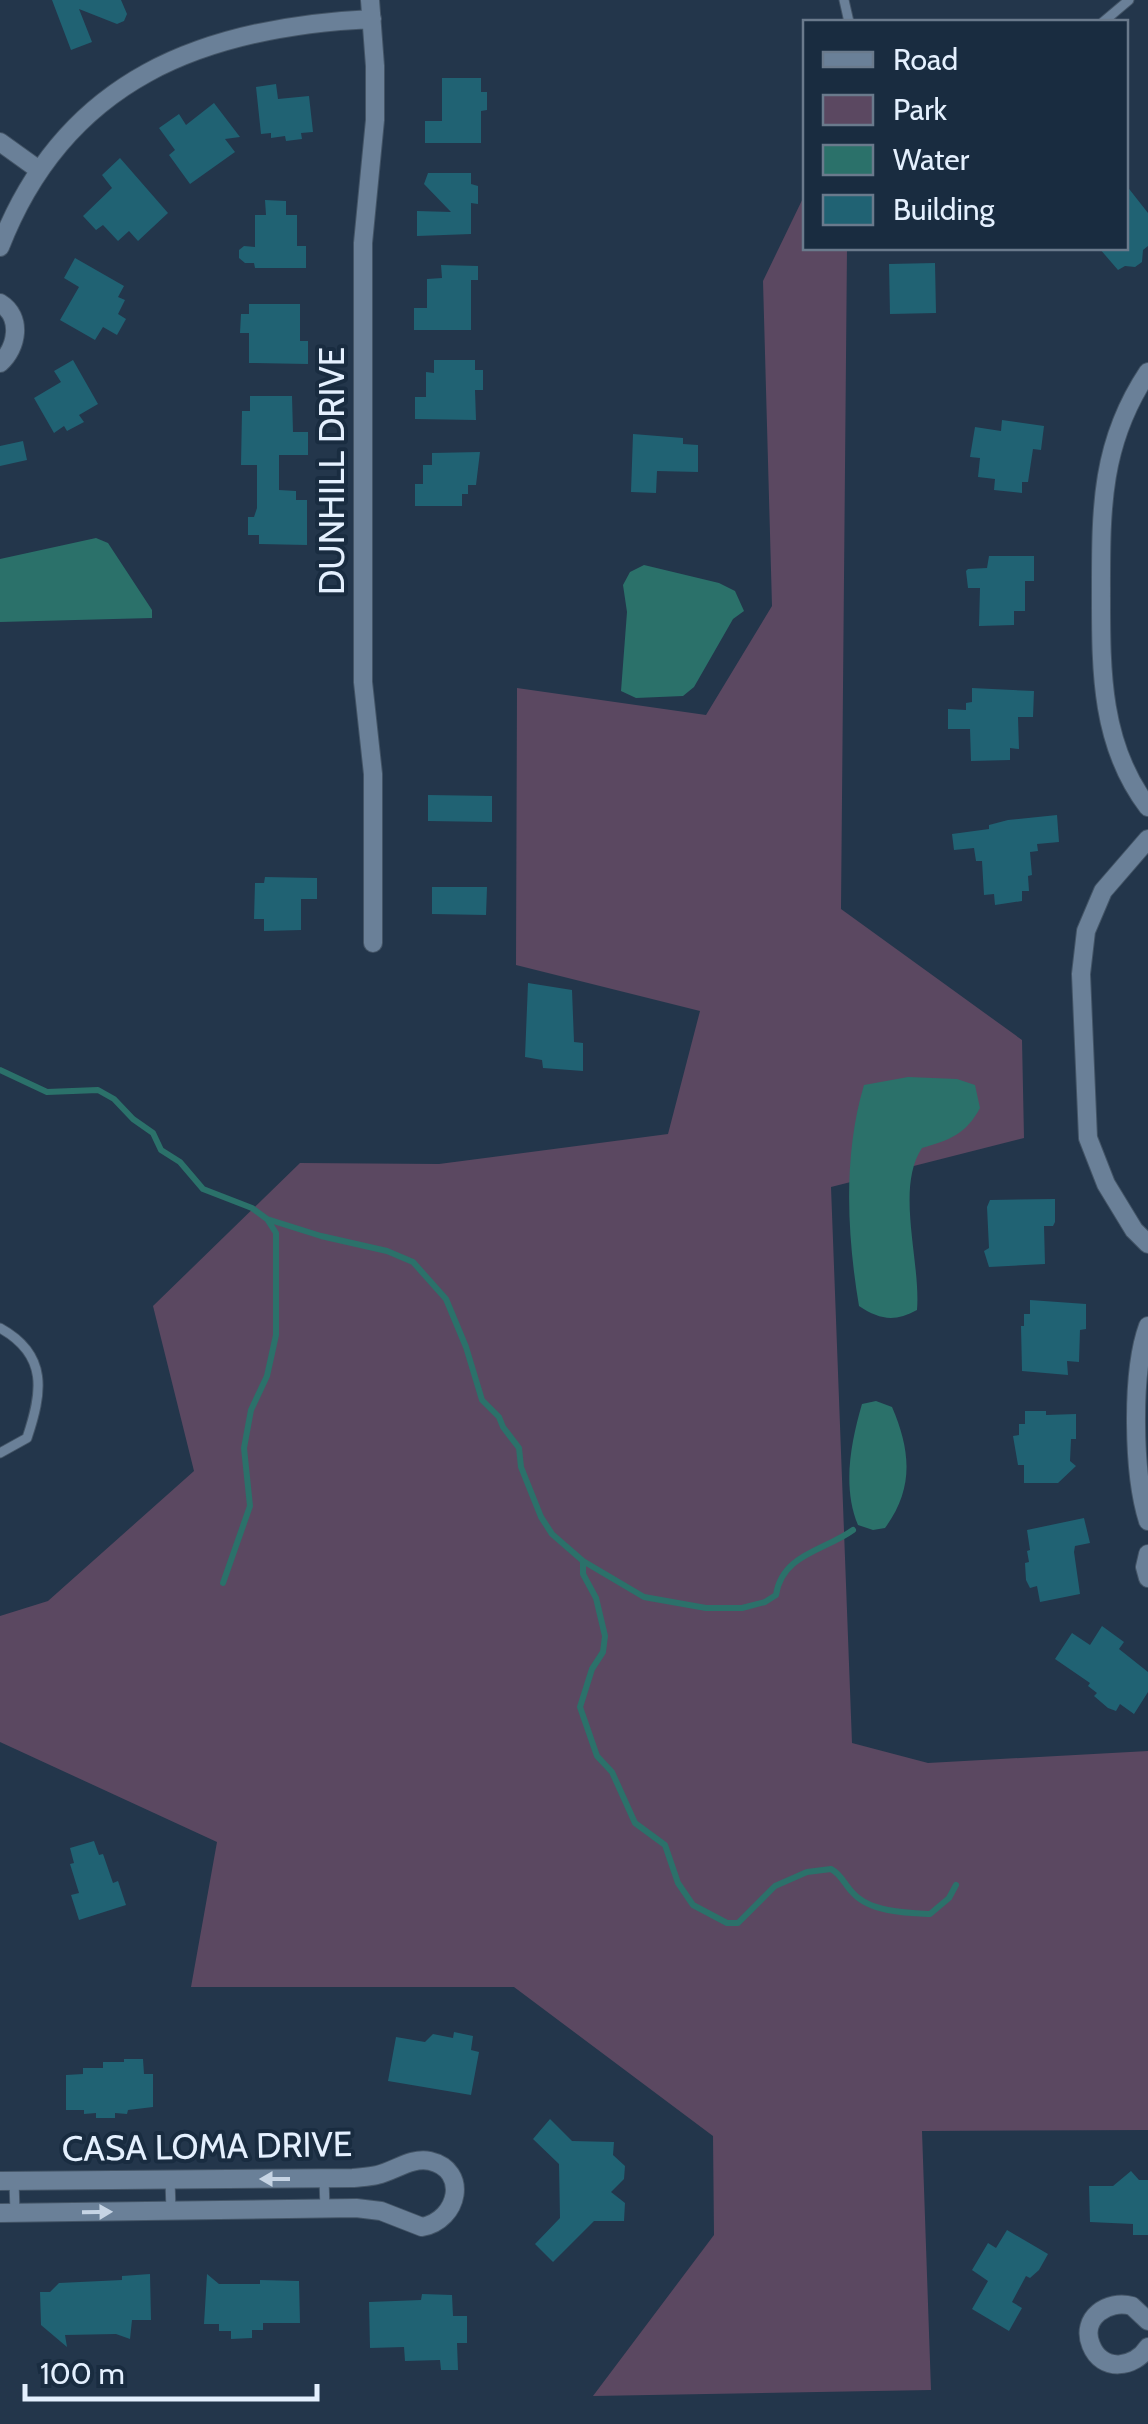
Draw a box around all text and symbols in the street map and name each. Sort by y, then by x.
legend [803,20,1128,250]
text: Road [893,41,958,78]
text: Park [893,91,948,128]
text: Water [893,141,970,178]
text: Building [893,191,996,228]
street label: DUNHILL DRIVE [310,347,353,595]
street label: CASA LOMA DRIVE [61,2122,353,2170]
one-way arrow [259,2171,291,2187]
one-way arrow [82,2203,114,2219]
scale bar [25,2339,318,2401]
text: 100 m [40,2355,125,2392]

